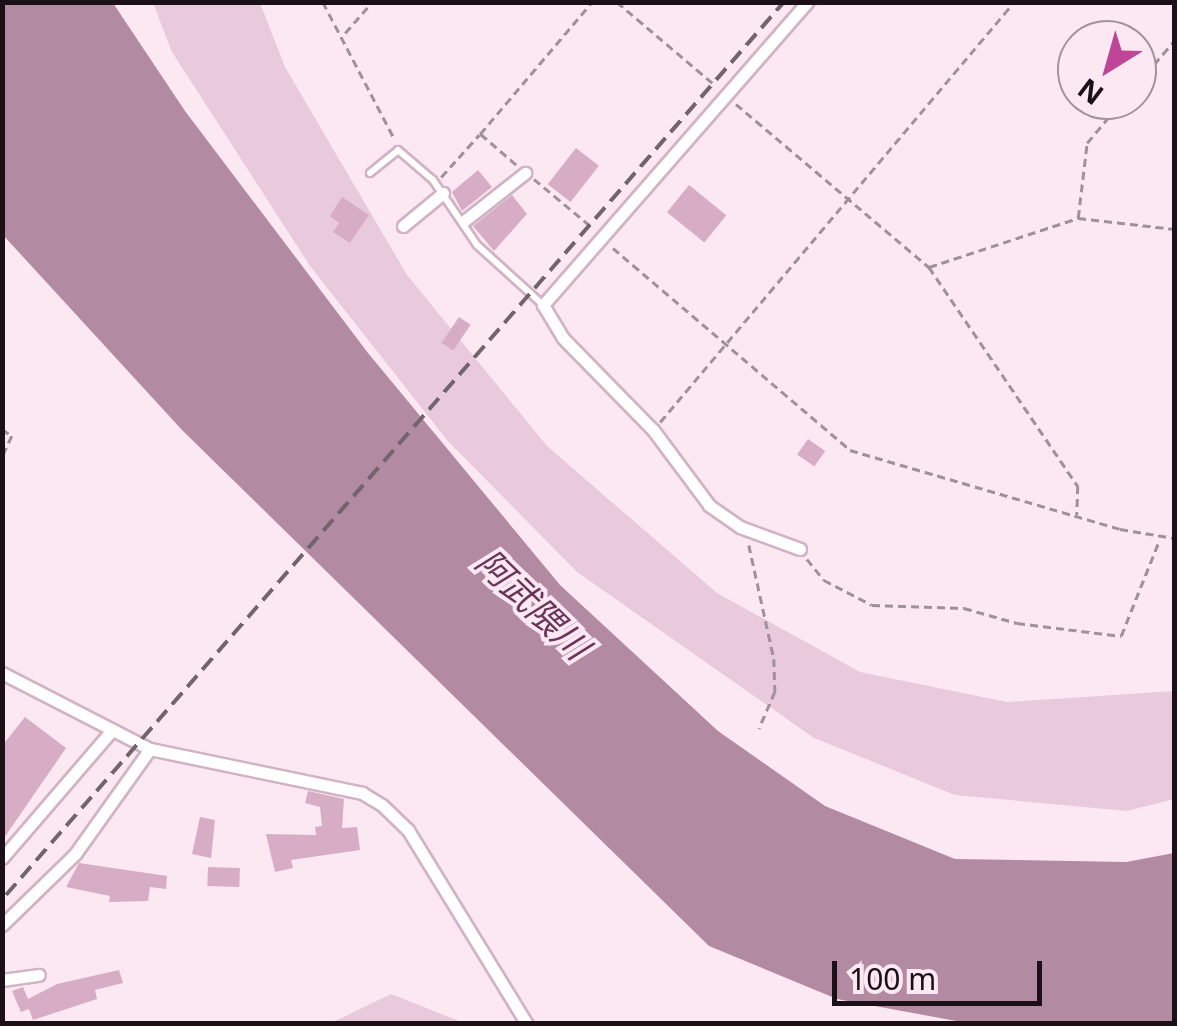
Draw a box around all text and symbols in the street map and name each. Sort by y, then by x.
north arrow [1057,20,1157,120]
text: N [1070,70,1111,114]
water label: 阿武隈川 [468,540,598,668]
scale bar [837,941,1047,1003]
text: 100 m [849,958,936,999]

